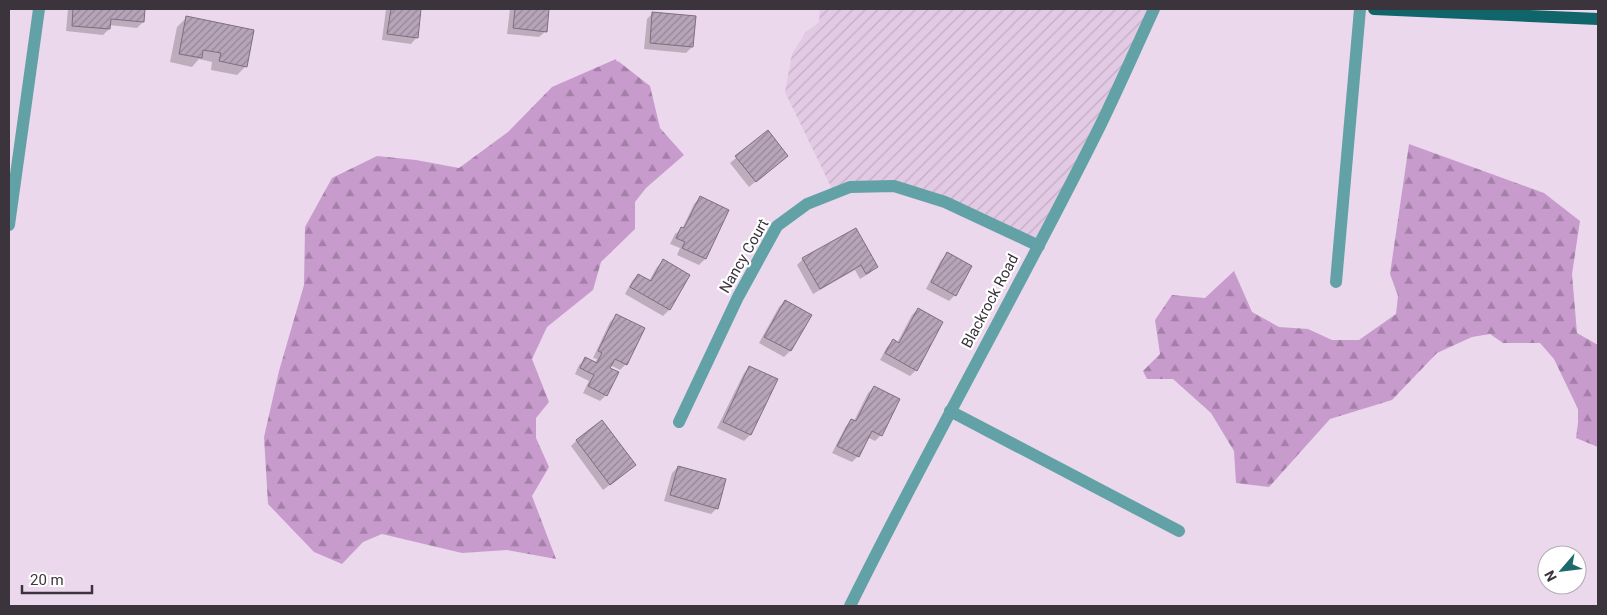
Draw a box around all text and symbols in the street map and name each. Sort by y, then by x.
street label: Nancy Court [716,216,773,296]
street label: Blackrock Road [958,251,1022,351]
north arrow [1537,545,1587,595]
scale bar [22,562,92,594]
text: N [1541,568,1560,584]
text: 20 m [30,571,64,589]

